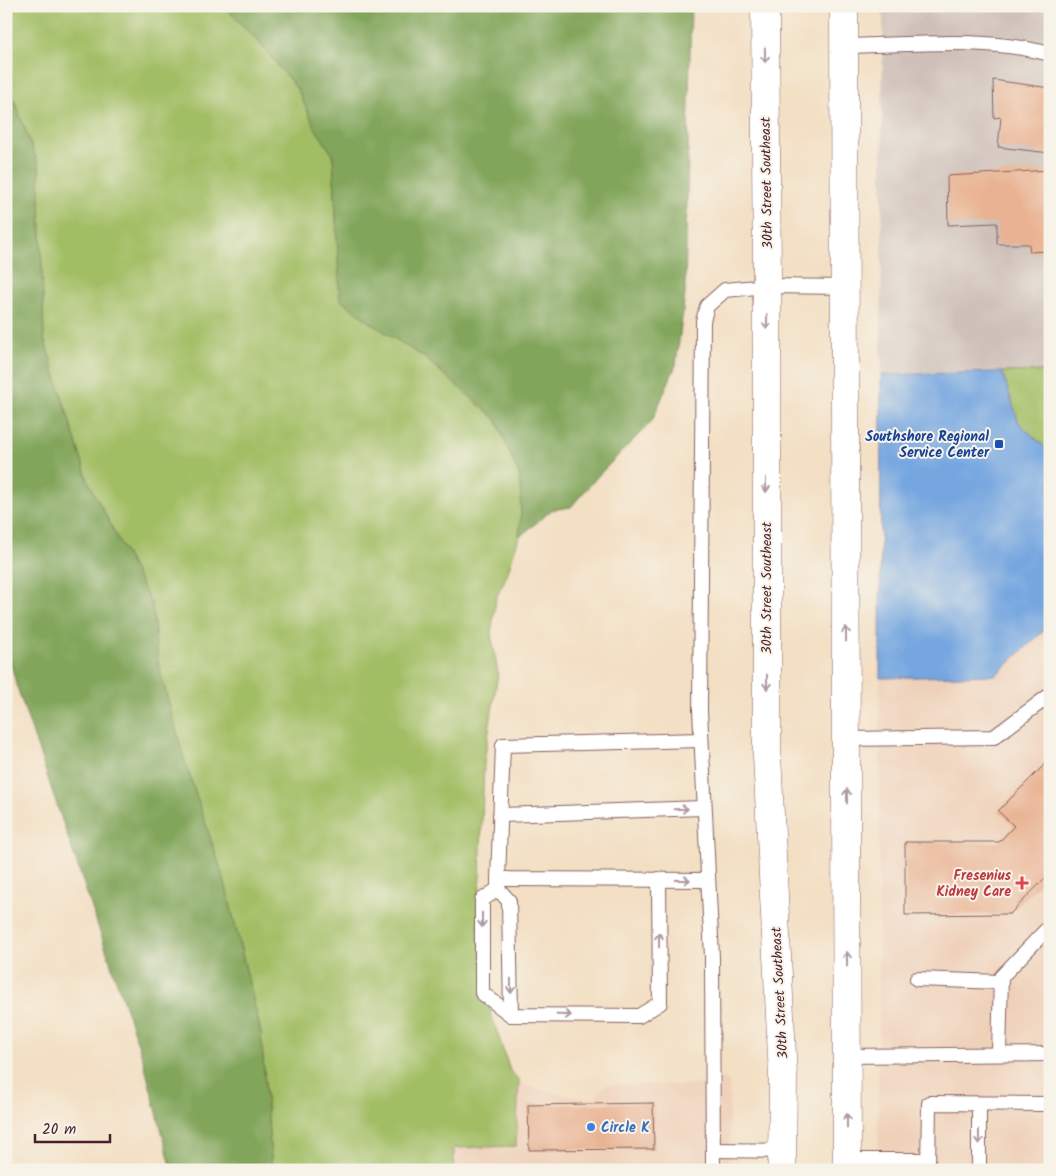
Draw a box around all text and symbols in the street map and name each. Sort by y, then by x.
one-way arrow [760,46,770,63]
street label: 30th Street Southeast [755,116,779,249]
one-way arrow [762,314,772,330]
place label: Southshore Regional Service Center [865,426,990,464]
marker: Southshore Regional Service Center [993,438,1005,450]
one-way arrow [761,476,771,493]
street label: 30th Street Southeast [756,521,778,654]
one-way arrow [841,626,851,642]
one-way arrow [762,674,772,690]
one-way arrow [842,788,852,804]
one-way arrow [673,804,689,814]
place label: Fresenius Kidney Care [936,865,1011,903]
one-way arrow [675,875,691,884]
marker: Fresenius Kidney Care [1015,876,1029,890]
one-way arrow [477,912,487,928]
street label: 30th Street Southeast [766,926,794,1060]
one-way arrow [654,932,664,948]
one-way arrow [842,951,852,967]
one-way arrow [506,977,516,993]
one-way arrow [556,1011,572,1020]
scale bar [35,1111,110,1143]
one-way arrow [842,1113,852,1130]
place label: Circle K [601,1117,650,1139]
text: 20 m [42,1118,76,1142]
marker: Circle K [585,1121,597,1133]
one-way arrow [974,1128,984,1144]

